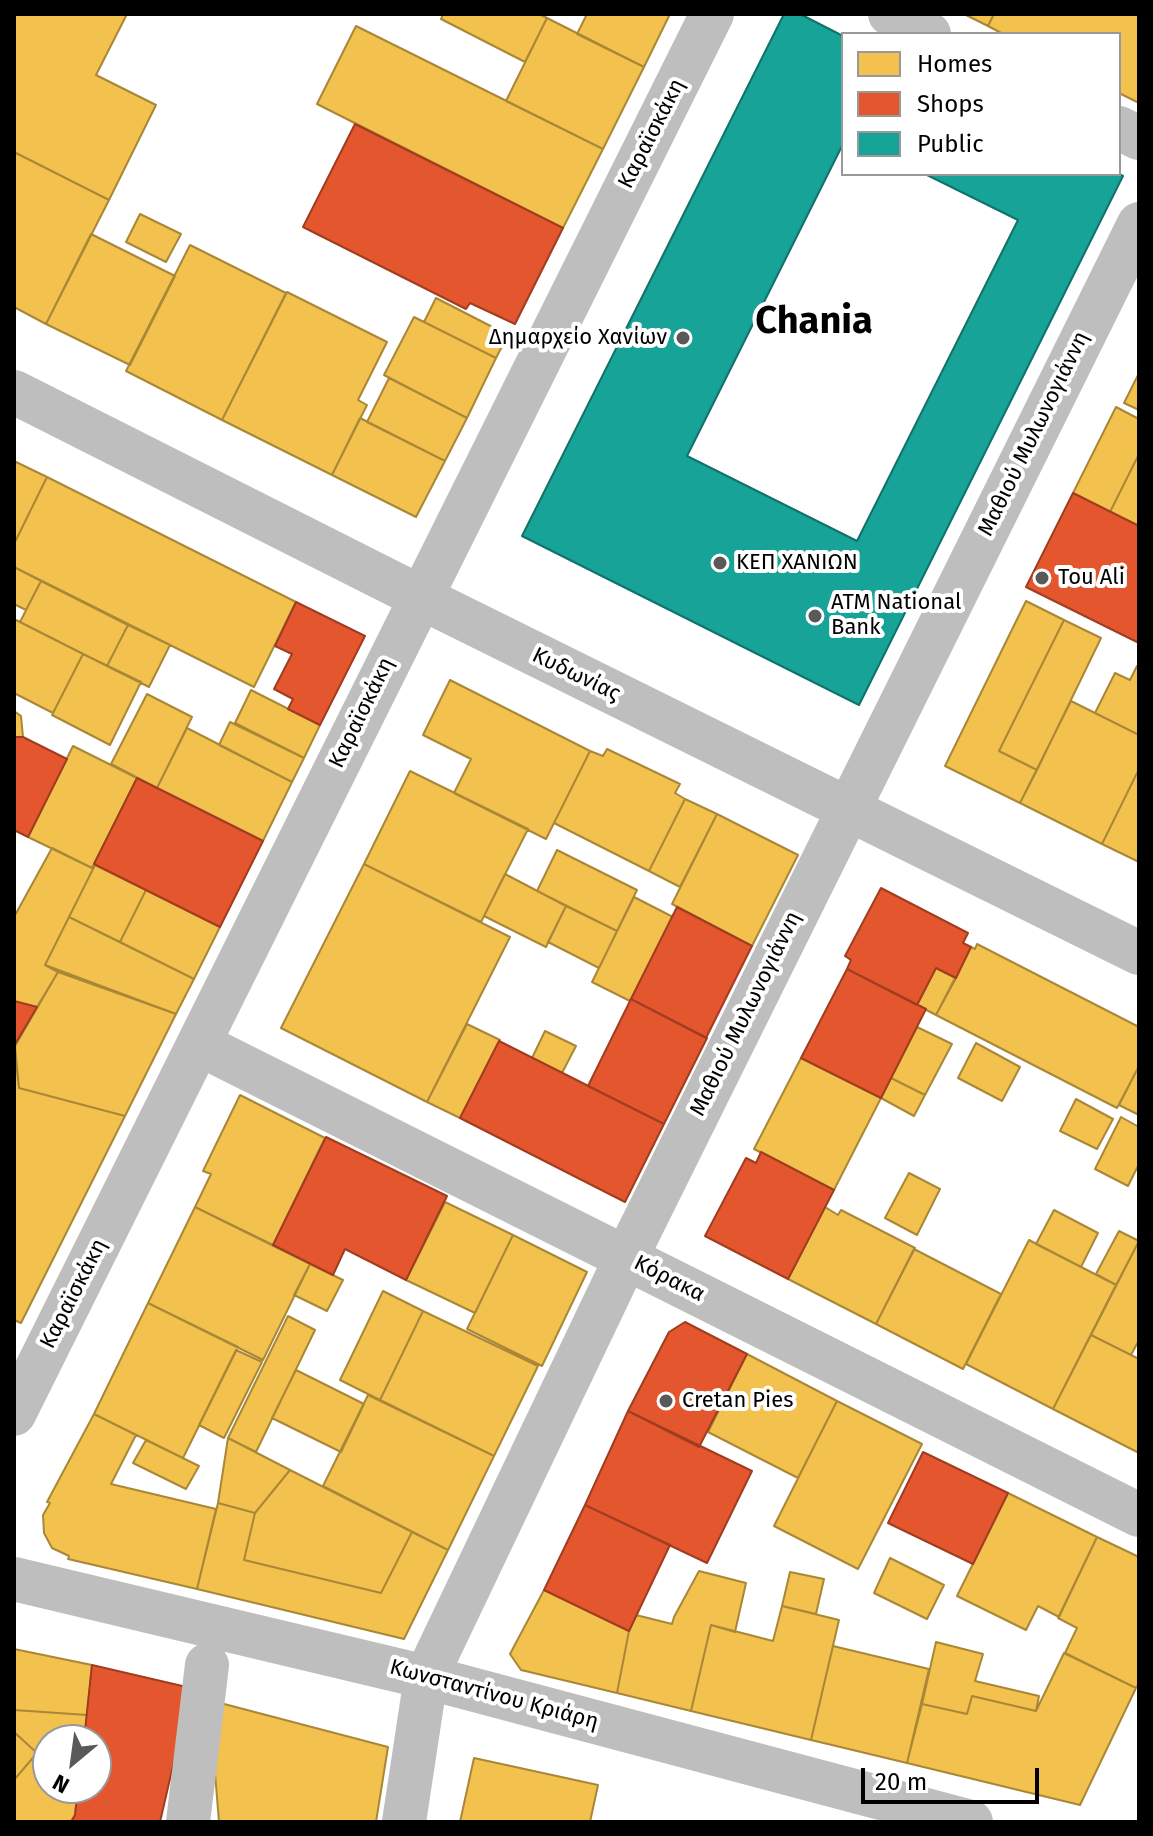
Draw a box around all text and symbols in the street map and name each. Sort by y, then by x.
legend [841,32,1121,176]
text: Homes [917,50,992,78]
street label: Καραϊσκάκη [613,75,691,193]
text: Shops [917,90,984,118]
text: Public [917,130,984,158]
district label: Chania [755,299,873,345]
place label: Δημαρχείο Χανίων [489,325,667,351]
street label: Μαθιού Μυλωνογιάννη [973,327,1095,541]
marker: Δημαρχείο Χανίων [674,329,692,347]
place label: ΚΕΠ ΧΑΝΙΩΝ [736,550,858,576]
marker: ΚΕΠ ΧΑΝΙΩΝ [711,554,729,572]
place label: Tou Ali [1058,565,1125,591]
marker: Tou Ali [1033,569,1051,587]
place label: ATM National Bank [831,590,961,642]
marker: ATM National Bank [806,607,824,625]
street label: Κυδωνίας [528,642,624,708]
street label: Καραϊσκάκη [324,653,400,773]
street label: Μαθιού Μυλωνογιάννη [685,907,807,1121]
street label: Καραϊσκάκη [35,1235,113,1353]
street label: Κόρακα [629,1250,709,1308]
place label: Cretan Pies [682,1388,794,1414]
marker: Cretan Pies [657,1392,675,1410]
street label: Κωνσταντίνου Κριάρη [387,1654,601,1736]
north arrow [32,1724,112,1804]
scale bar [865,1752,1043,1802]
text: N [48,1768,74,1799]
text: 20 m [875,1768,927,1796]

